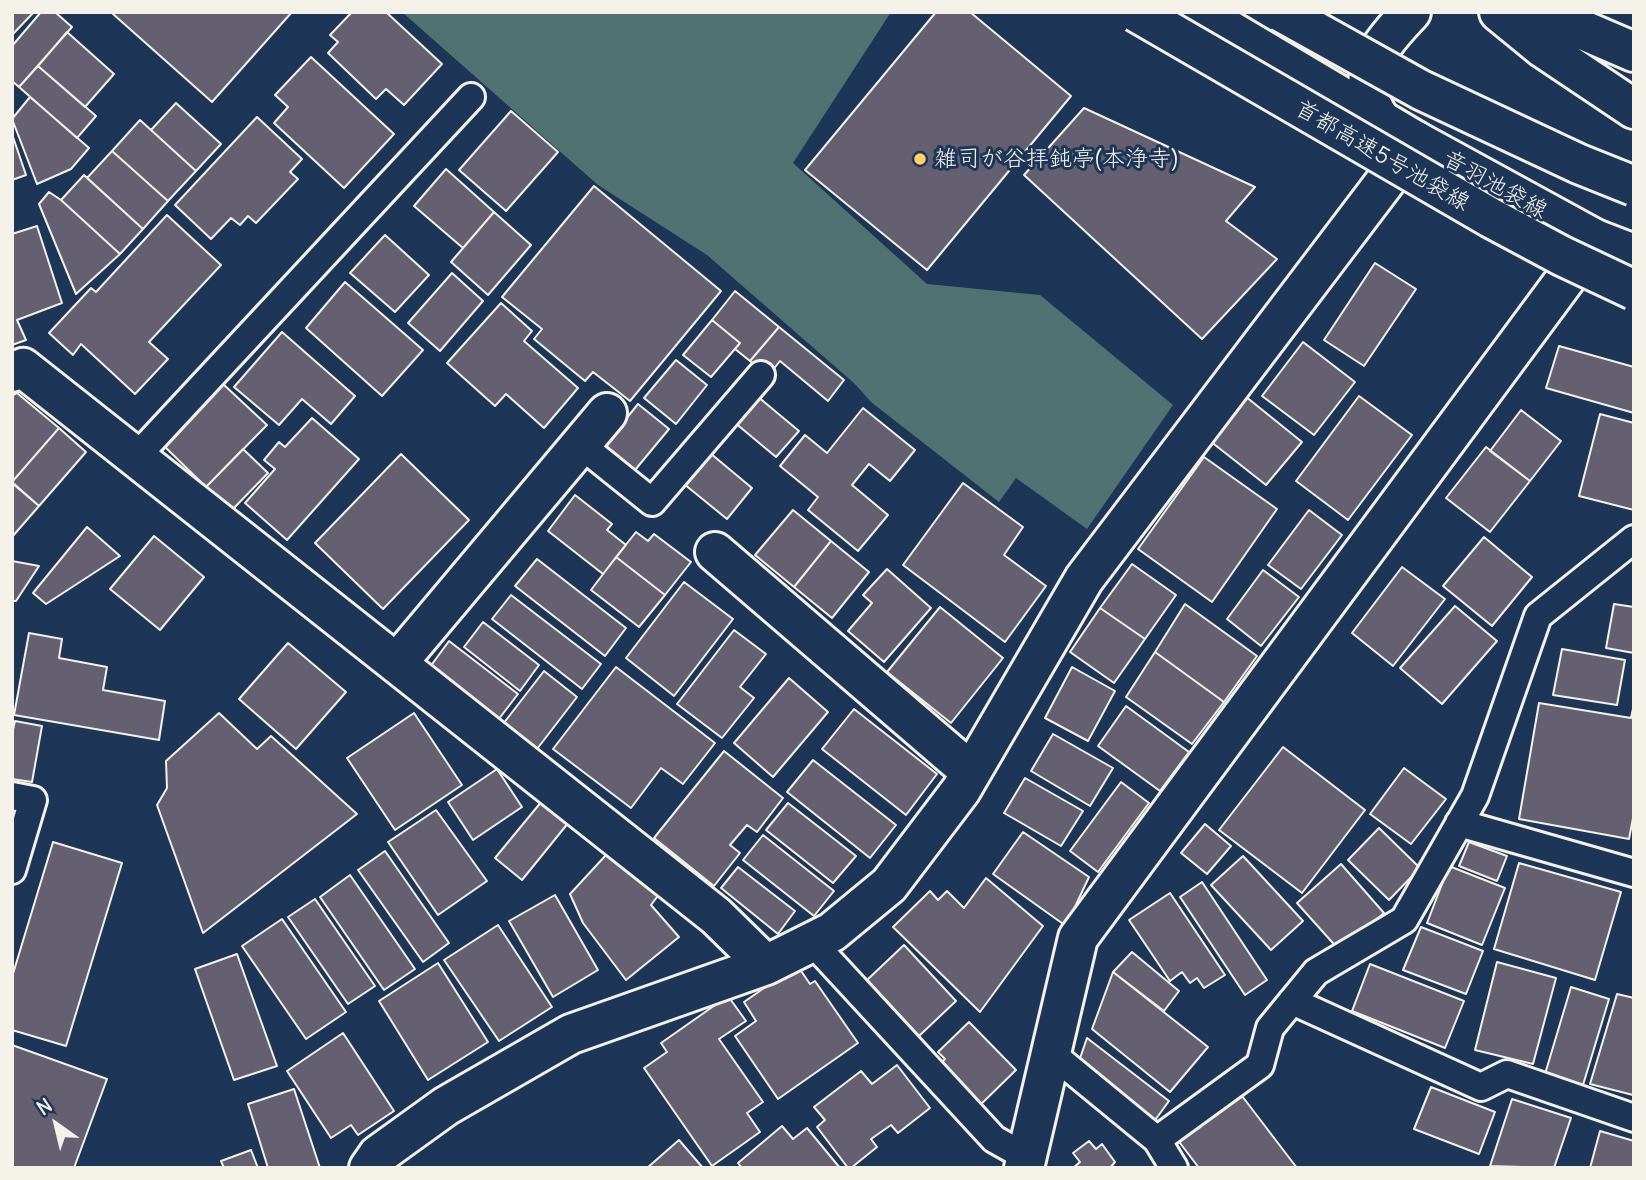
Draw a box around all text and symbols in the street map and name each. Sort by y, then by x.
street label: 首都高速5号池袋線 [1290,95,1474,217]
place label: 雑司が谷拝鈍亭(本浄寺) [934,145,1178,173]
street label: 音羽池袋線 [1438,145,1552,225]
marker: 雑司が谷拝鈍亭(本浄寺) [912,151,928,167]
north arrow [21,1089,91,1159]
text: N [32,1093,56,1120]

